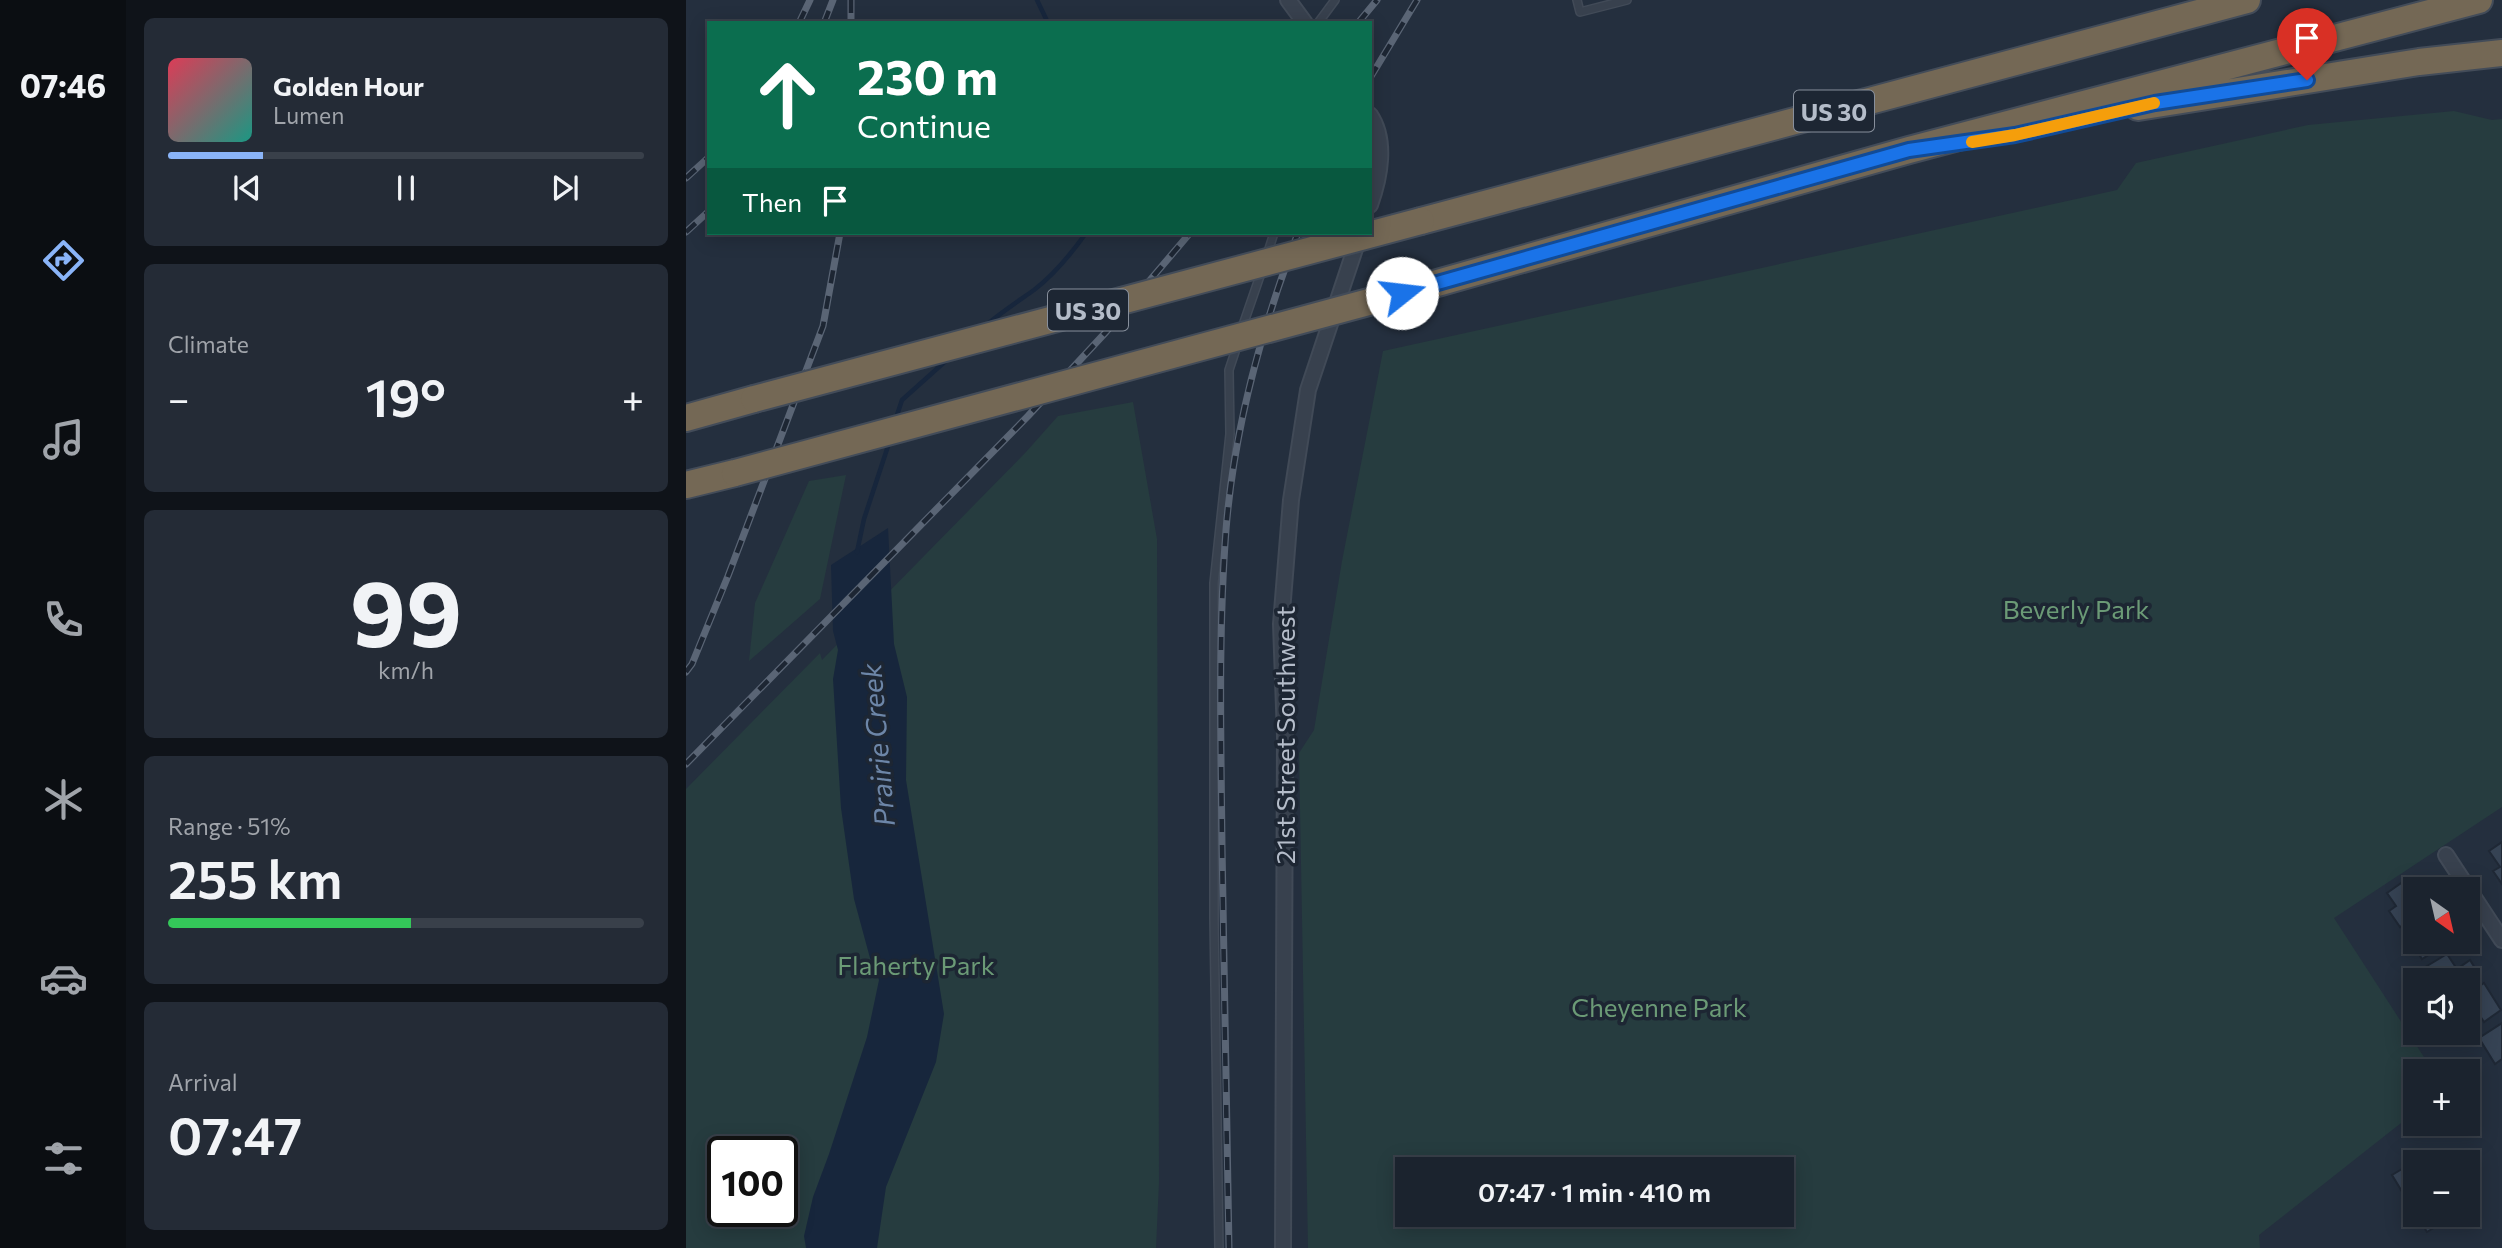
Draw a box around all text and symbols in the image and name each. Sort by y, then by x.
pin [2277,8,2337,80]
icon: arrive [2288,19,2326,57]
text: 230 m [857,45,998,105]
icon: ahead [742,49,833,140]
text: 07:46 [20,65,106,105]
text: Golden Hour [273,70,424,101]
road number: US 30 [1794,90,1874,132]
text: Lumen [273,101,344,129]
text: Continue [857,105,991,145]
icon: previous [228,169,266,207]
icon: pause [387,169,425,207]
icon: next [546,169,584,207]
icon: arrive [816,182,854,220]
text: Then [742,186,802,217]
icon: directions [39,236,88,285]
position arrow [1365,256,1439,330]
road number: US 30 [1048,290,1128,330]
text: Climate [168,330,249,358]
text: 19° [365,364,446,428]
text: − [168,374,190,421]
text: + [622,374,644,421]
icon: music [39,415,88,464]
text: 99 [350,554,462,666]
park label: Beverly Park [2003,593,2149,624]
icon: phone [39,595,88,644]
street label: 21st Street Southwest [1269,606,1300,864]
text: km/h [378,656,434,684]
water label: Prairie Creek [853,661,901,828]
icon: climate [39,775,88,824]
text: Range · 51% [168,812,290,840]
text: 255 km [168,846,342,910]
north arrow [2403,877,2480,954]
map controls [2403,877,2480,1227]
park label: Flaherty Park [837,949,995,980]
icon: car [39,954,88,1003]
button: sound [2403,968,2480,1045]
park label: Cheyenne Park [1571,991,1747,1022]
button: + [2403,1059,2480,1136]
text: Arrival [168,1068,238,1096]
text: 07:47 [168,1102,302,1166]
icon: filters [39,1134,88,1183]
speed limit sign: 100 [707,1136,798,1227]
button: − [2403,1150,2480,1227]
text: 07:47 · 1 min · 410 m [1478,1176,1711,1207]

